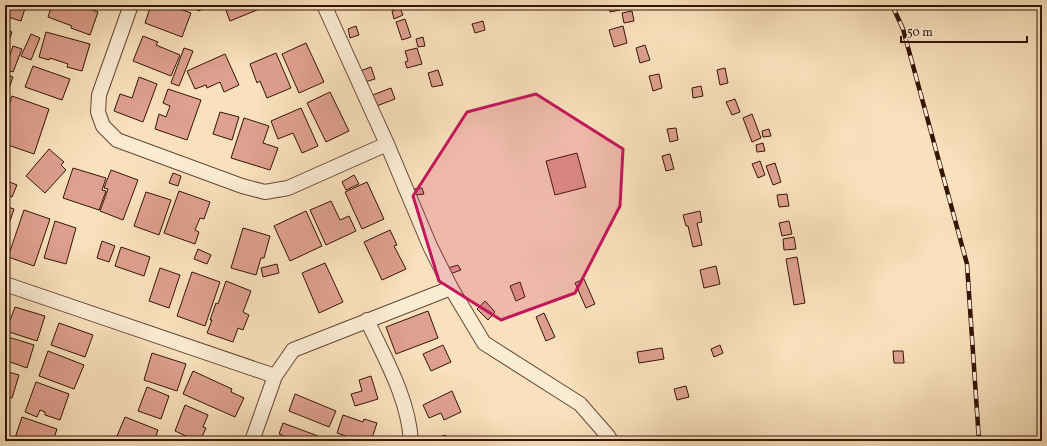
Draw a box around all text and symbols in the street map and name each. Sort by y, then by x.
scale bar [901,18,1027,44]
text: 50 m [907,25,933,41]

